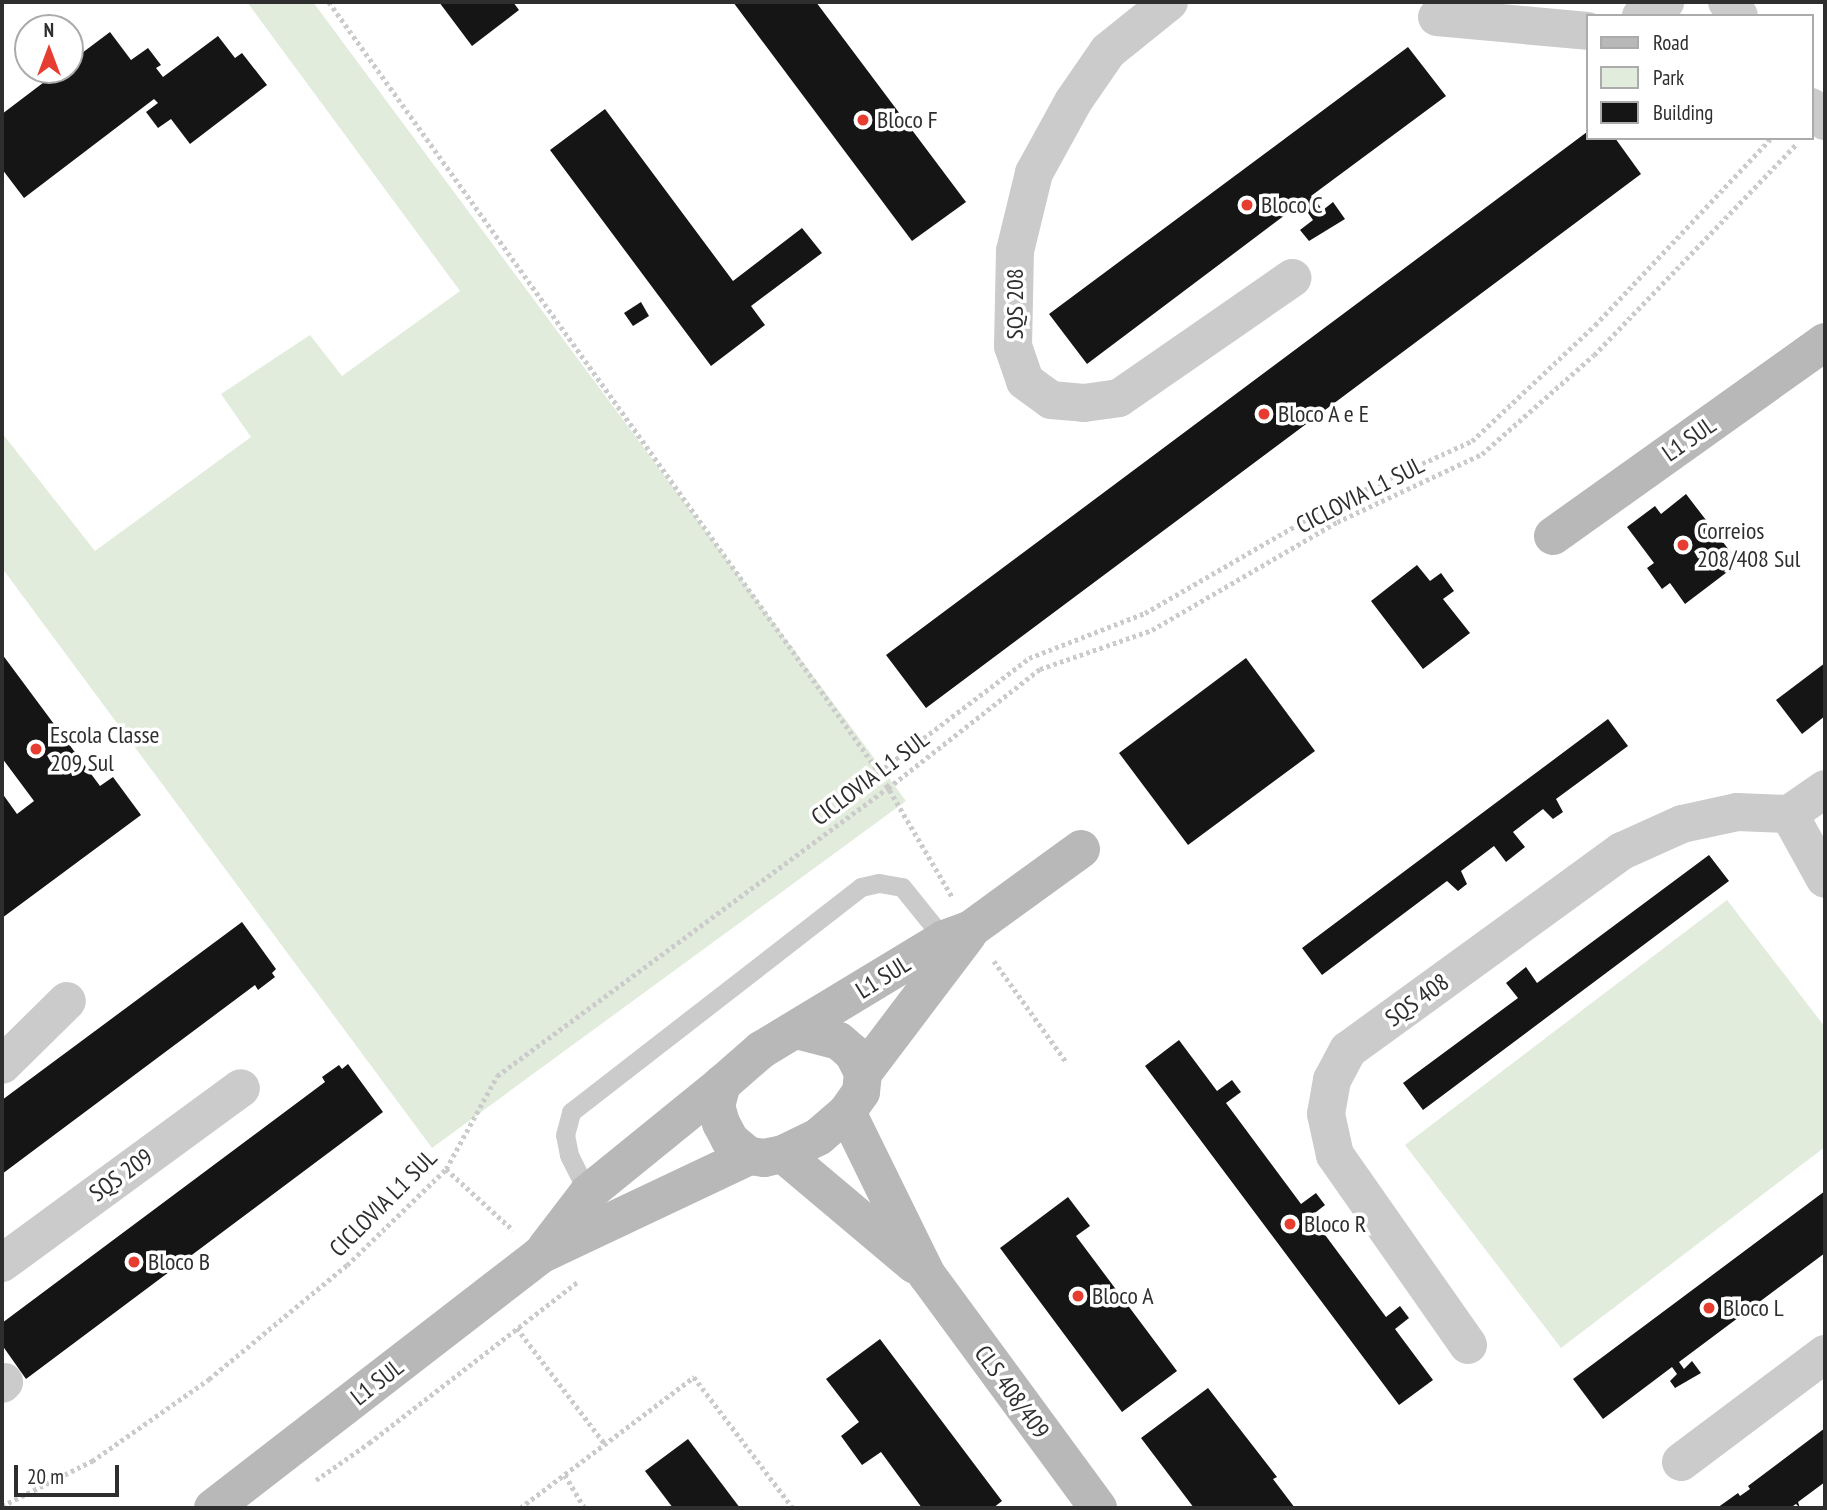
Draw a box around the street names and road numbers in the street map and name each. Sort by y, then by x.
street label: SQS 208 [1001,268,1029,340]
street label: L1 SUL [1657,410,1721,468]
street label: CICLOVIA L1 SUL [1291,450,1429,540]
street label: CICLOVIA L1 SUL [805,724,935,832]
street label: L1 SUL [851,949,915,1005]
street label: SQS 408 [1380,967,1454,1033]
street label: SQS 209 [84,1142,158,1208]
street label: CICLOVIA L1 SUL [323,1143,443,1263]
street label: CLS 408/409 [969,1340,1055,1444]
street label: L1 SUL [345,1353,409,1411]

